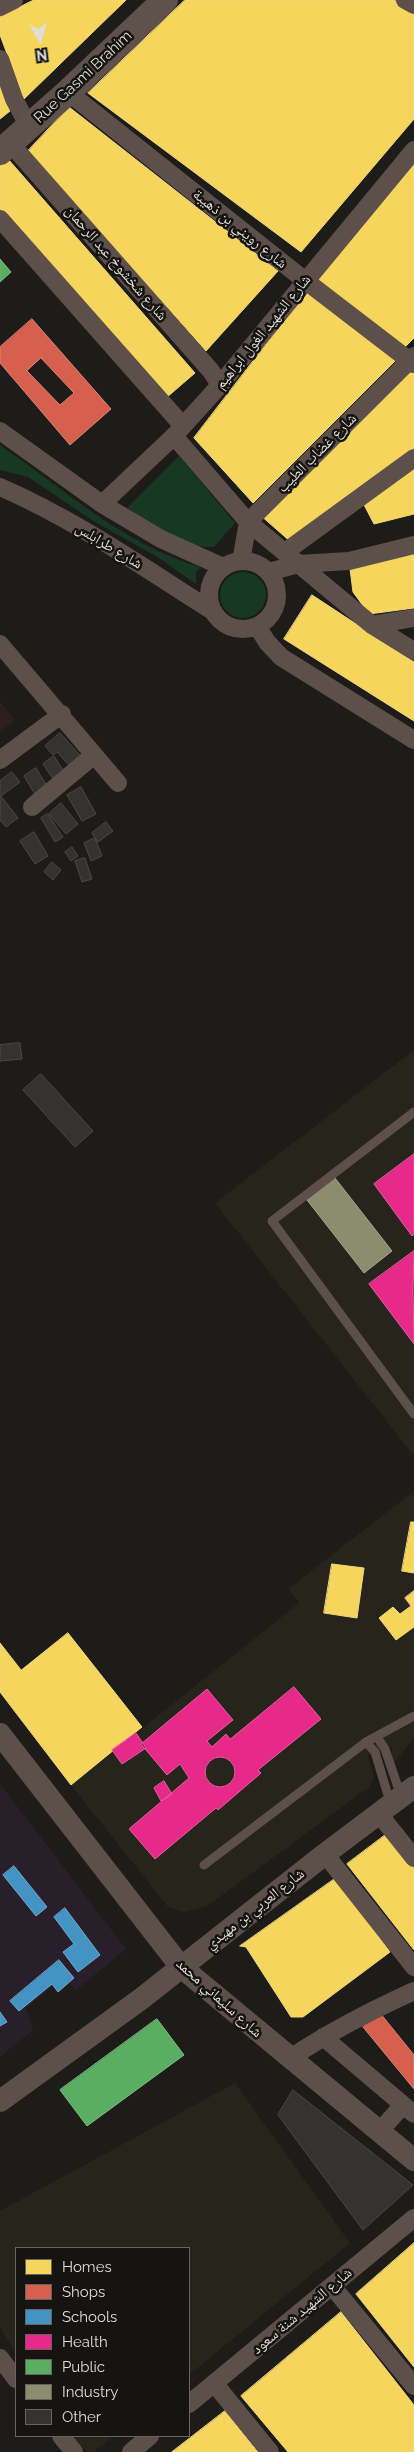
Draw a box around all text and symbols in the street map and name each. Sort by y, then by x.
north arrow [15,15,65,65]
street label: Rue Gasmi Brahim [30,27,136,127]
text: N [36,46,48,63]
street label: شارع رويني بن ذهيبة [189,186,291,272]
street label: شارع شخشوخ عبد الرحمان [61,202,171,324]
street label: شارع الشهيد الغول ابراهيم [211,271,315,393]
street label: شارع غضاب الطيب [274,410,360,496]
street label: شارع طرابلس [72,519,146,573]
street label: شارع العربي بن مهيدي [202,1865,308,1953]
street label: شارع سليماني محمد [172,1955,266,2041]
legend [15,2247,190,2437]
text: Homes [62,2258,112,2276]
street label: شارع الشهيد شنة سعود [248,2264,356,2358]
text: Shops [62,2283,105,2301]
text: Schools [62,2308,117,2326]
text: Health [62,2333,108,2351]
text: Public [62,2358,105,2376]
text: Industry [62,2383,118,2401]
text: Other [62,2408,101,2426]

